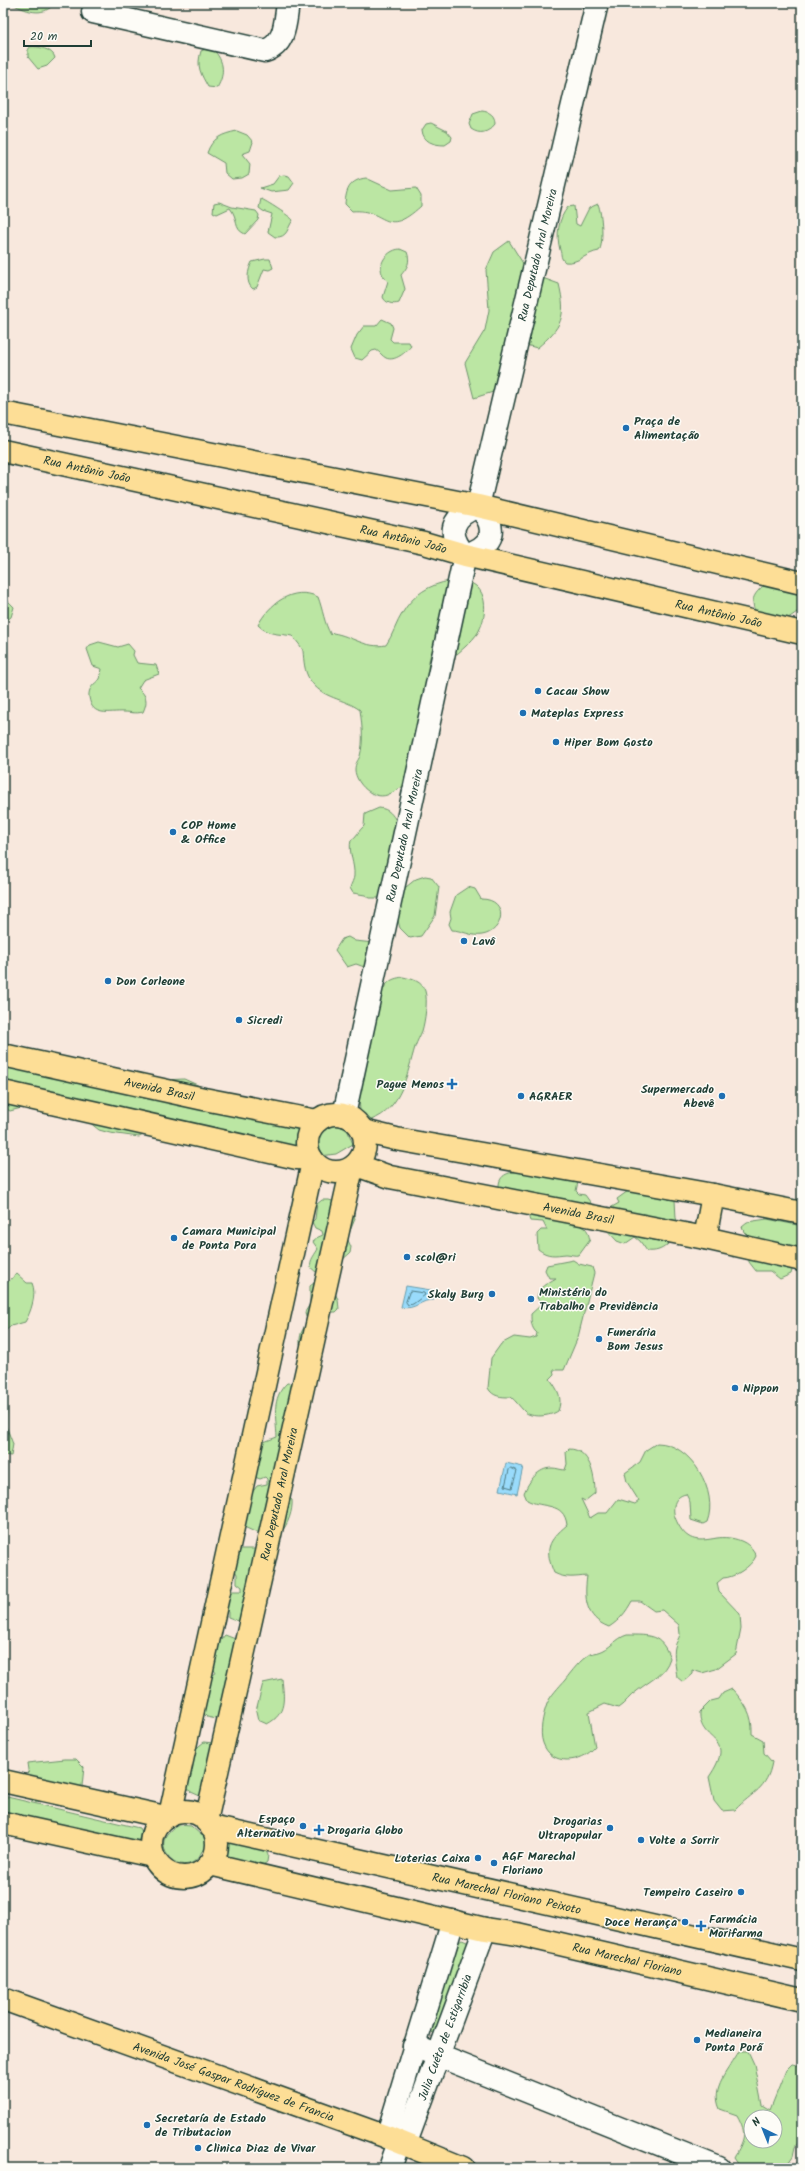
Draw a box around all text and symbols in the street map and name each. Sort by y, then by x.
scale bar [24,22,91,48]
text: 20 m [30,27,58,46]
street label: Rua Deputado Aral Moreira [513,186,563,323]
place label: Praça de Alimentação [634,412,700,445]
marker: Praça de Alimentação [621,423,631,433]
street label: Rua Antônio João [42,451,132,489]
street label: Rua Antônio João [358,520,449,559]
street label: Rua Antônio João [673,595,764,633]
place label: Cacau Show [546,682,610,701]
marker: Cacau Show [533,686,543,696]
place label: Mateplas Express [531,704,624,723]
marker: Mateplas Express [518,708,528,718]
place label: Hiper Bom Gosto [564,733,653,752]
marker: Hiper Bom Gosto [551,737,561,747]
street label: Rua Deputado Aral Moreira [381,767,429,904]
place label: COP Home & Office [181,816,236,849]
marker: COP Home & Office [168,827,178,837]
place label: Lavô [472,932,496,951]
marker: Lavô [459,936,469,946]
place label: Don Corleone [116,972,185,991]
marker: Don Corleone [103,976,113,986]
place label: Sicredi [247,1011,283,1030]
marker: Sicredi [234,1015,244,1025]
street label: Avenida Brasil [122,1073,196,1107]
place label: Pague Menos [377,1075,444,1094]
marker: Pague Menos [447,1079,457,1089]
place label: Supermercado Abevê [641,1080,715,1113]
place label: AGRAER [529,1087,572,1106]
marker: AGRAER [516,1091,526,1101]
marker: Supermercado Abevê [717,1091,727,1101]
street label: Avenida Brasil [541,1198,615,1230]
place label: Camara Municipal de Ponta Pora [182,1222,277,1255]
marker: Camara Municipal de Ponta Pora [169,1233,179,1243]
place label: scol@ri [415,1248,456,1267]
marker: scol@ri [402,1252,412,1262]
place label: Ministério do Trabalho e Previdência [539,1283,658,1316]
place label: Skaly Burg [428,1285,484,1304]
marker: Skaly Burg [487,1289,497,1299]
marker: Ministério do Trabalho e Previdência [526,1294,536,1304]
place label: Funerária Bom Jesus [607,1323,664,1356]
marker: Funerária Bom Jesus [594,1334,604,1344]
place label: Nippon [743,1379,779,1398]
marker: Nippon [730,1383,740,1393]
street label: Rua Deputado Aral Moreira [255,1425,304,1563]
place label: Espaço Alternativo [237,1810,296,1843]
place label: Drogarias Ultrapopular [538,1812,603,1845]
marker: Espaço Alternativo [298,1821,308,1831]
place label: Drogaria Globo [327,1821,404,1840]
marker: Drogarias Ultrapopular [605,1823,615,1833]
marker: Drogaria Globo [314,1825,324,1835]
place label: Volte a Sorrir [649,1831,720,1850]
marker: Volte a Sorrir [636,1835,646,1845]
place label: AGF Marechal Floriano [502,1847,576,1880]
place label: Loterias Caixa [394,1849,470,1868]
marker: Loterias Caixa [473,1853,483,1863]
marker: AGF Marechal Floriano [489,1858,499,1868]
street label: Rua Marechal Floriano Peixoto [430,1868,583,1920]
place label: Tempeiro Caseiro [643,1883,734,1902]
marker: Tempeiro Caseiro [736,1887,746,1897]
place label: Farmácia Morifarma [709,1910,763,1943]
place label: Doce Herança [604,1913,677,1932]
marker: Doce Herança [680,1917,690,1927]
marker: Farmácia Morifarma [696,1921,706,1931]
street label: Rua Marechal Floriano [570,1938,684,1982]
street label: Julia Cuéto de Estigarribia [413,1971,478,2103]
place label: Medianeira Ponta Porã [705,2024,764,2057]
marker: Medianeira Ponta Porã [692,2035,702,2045]
street label: Avenida José Gaspar Rodríguez de Francia [130,2037,337,2127]
place label: Secretaría de Estado de Tributacion [155,2109,266,2142]
north arrow [743,2109,783,2149]
text: N [748,2113,766,2131]
marker: Secretaría de Estado de Tributacion [142,2120,152,2130]
place label: Clinica Diaz de Vivar [206,2139,316,2158]
marker: Clinica Diaz de Vivar [193,2143,203,2153]

